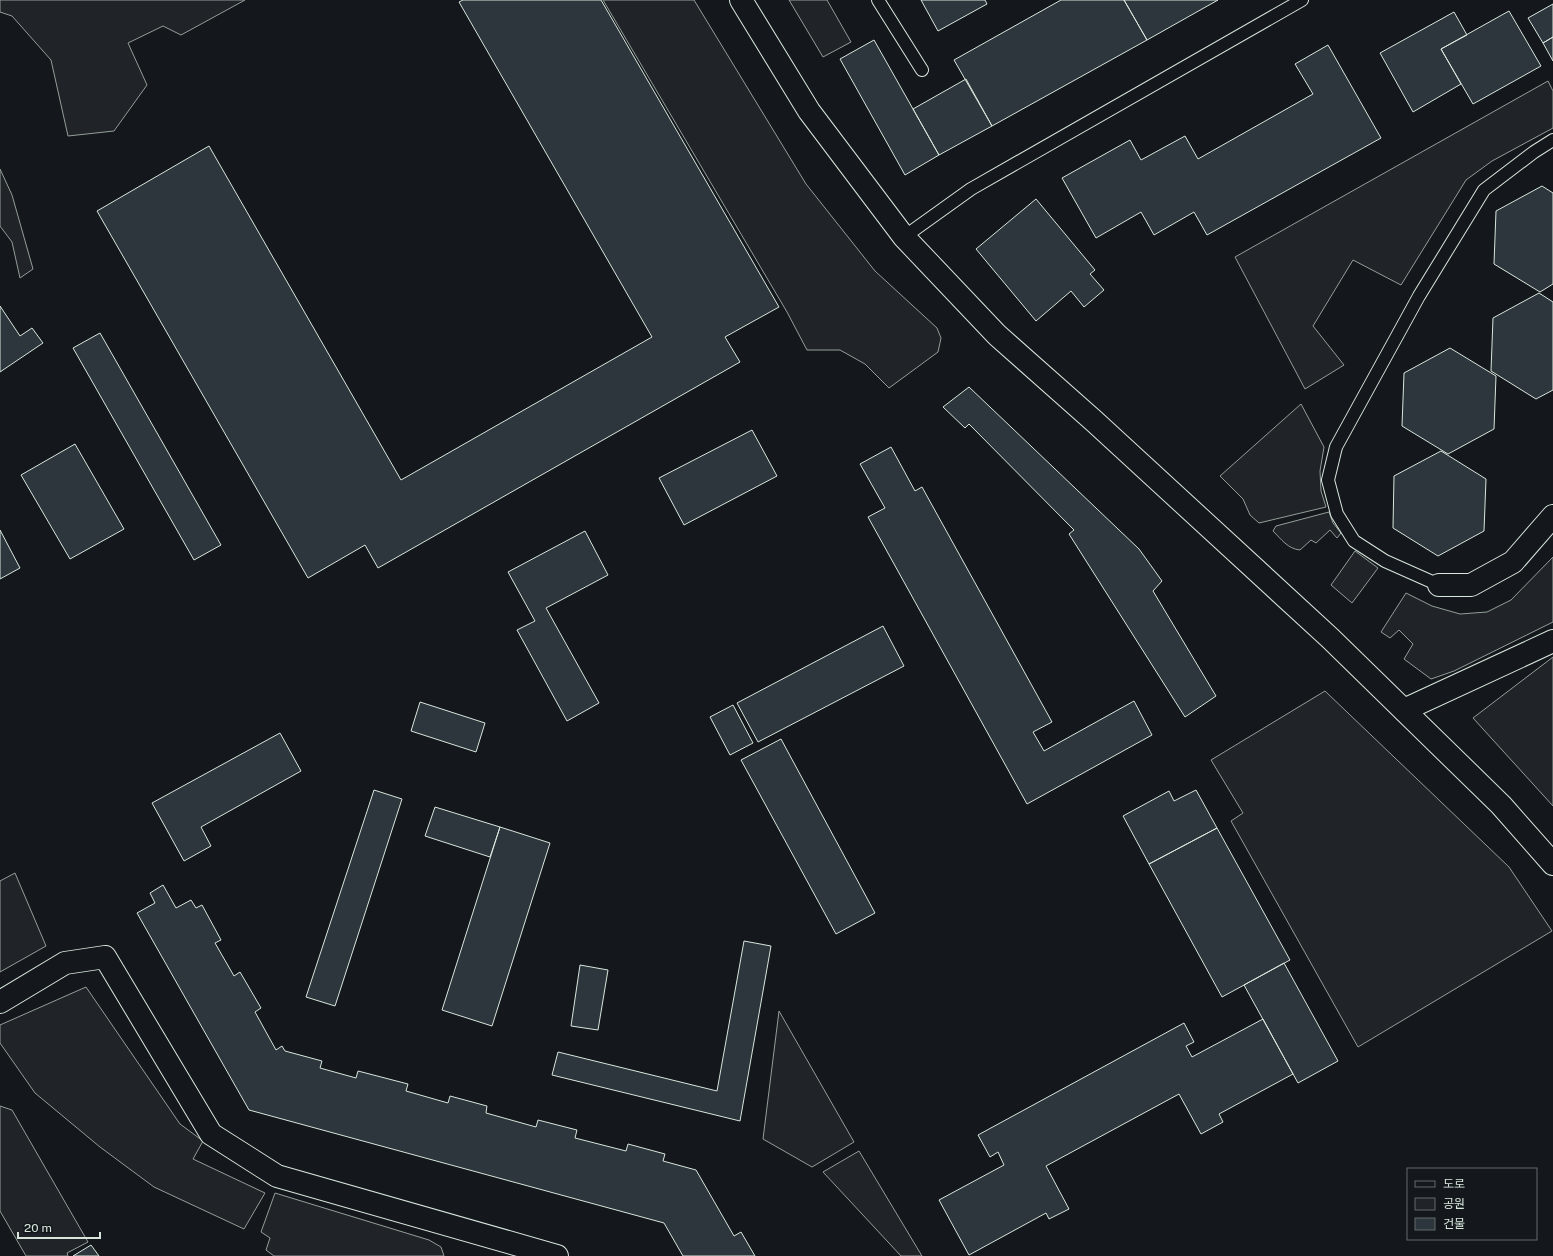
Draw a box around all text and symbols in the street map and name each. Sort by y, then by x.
legend [1407,1168,1537,1240]
text: 도로 [1443,1177,1465,1191]
text: 공원 [1443,1197,1465,1211]
scale bar [18,1214,100,1240]
text: 건물 [1443,1217,1465,1231]
text: 20 m [24,1221,52,1235]

